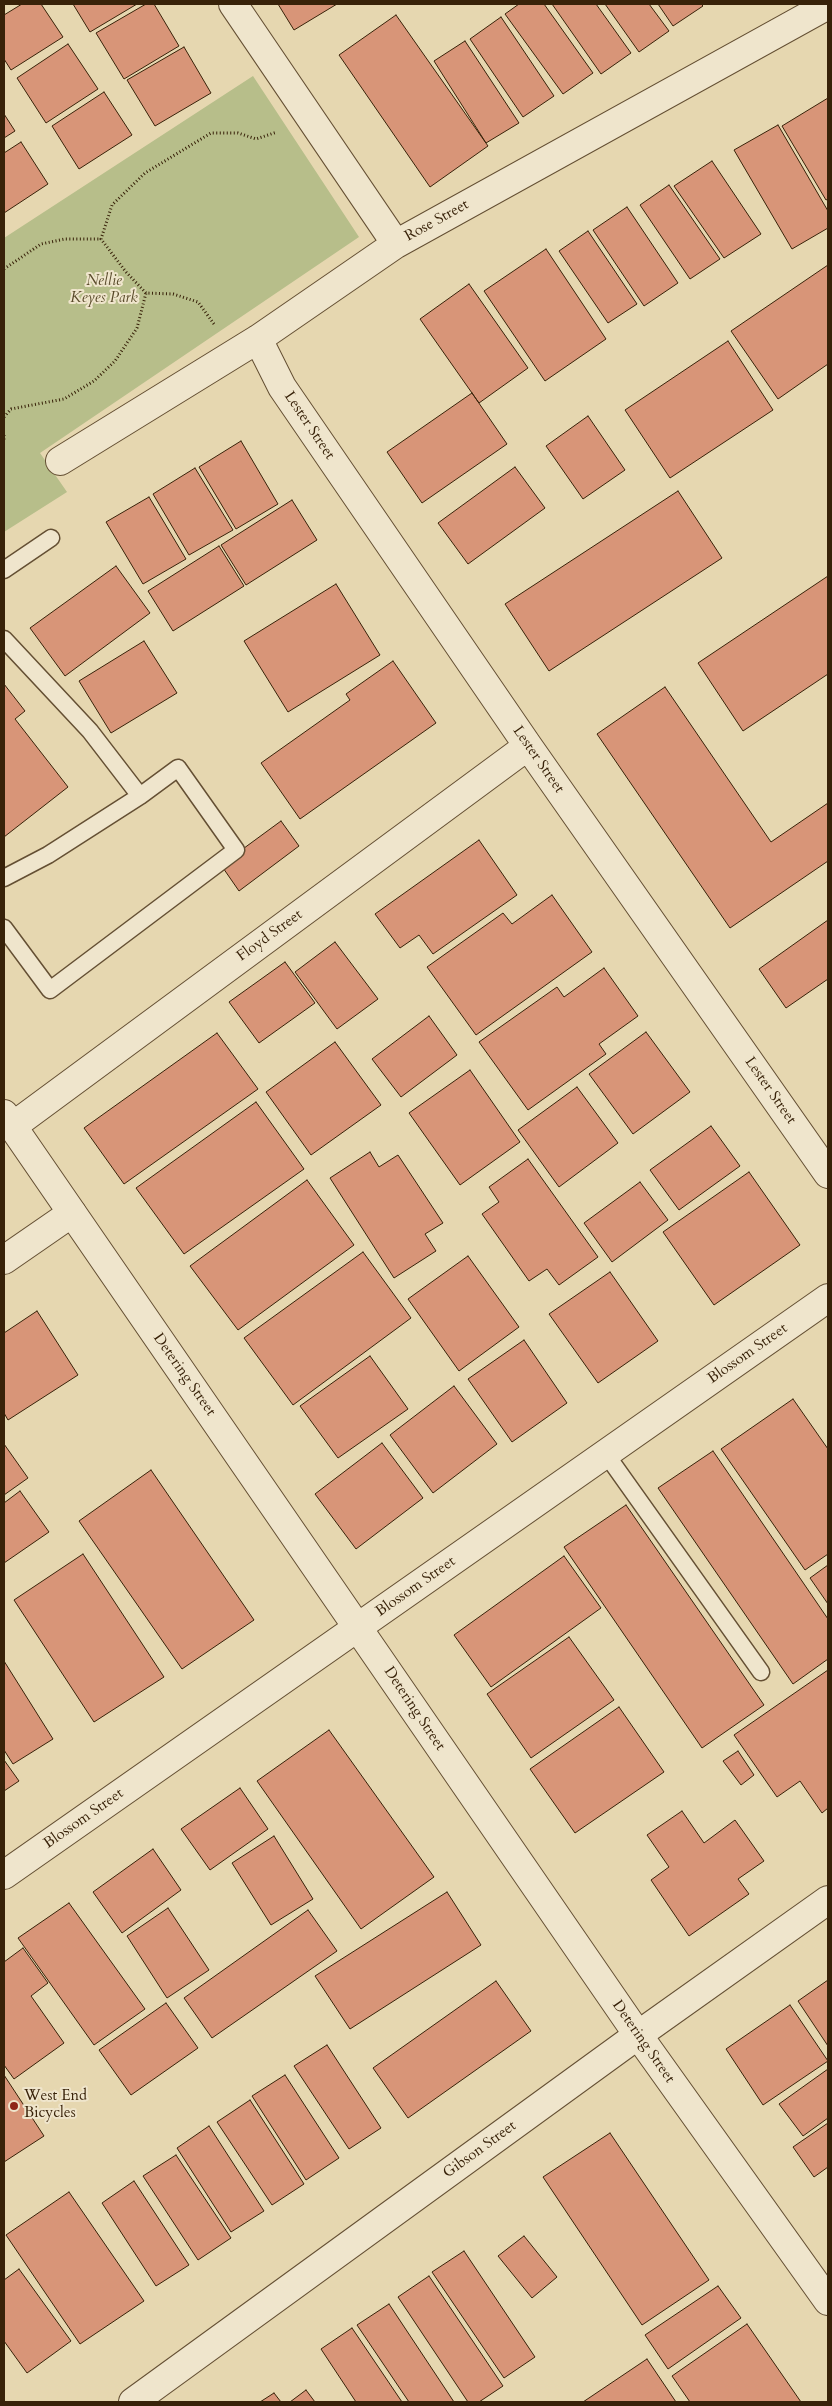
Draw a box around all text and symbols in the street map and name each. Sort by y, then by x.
street label: Rose Street [402,196,472,246]
park label: Nellie Keyes Park [70,273,138,308]
street label: Lester Street [280,389,338,463]
street label: Lester Street [508,723,568,797]
street label: Floyd Street [234,906,306,966]
street label: Lester Street [740,1054,800,1128]
street label: Blossom Street [705,1320,791,1388]
street label: Detering Street [149,1330,219,1420]
street label: Blossom Street [373,1553,459,1621]
street label: Detering Street [379,1664,449,1754]
street label: Blossom Street [41,1785,127,1853]
street label: Detering Street [608,1997,678,2087]
place label: West End Bicycles [24,2088,87,2123]
marker: West End Bicycles [8,2100,20,2112]
street label: Gibson Street [440,2117,520,2183]

